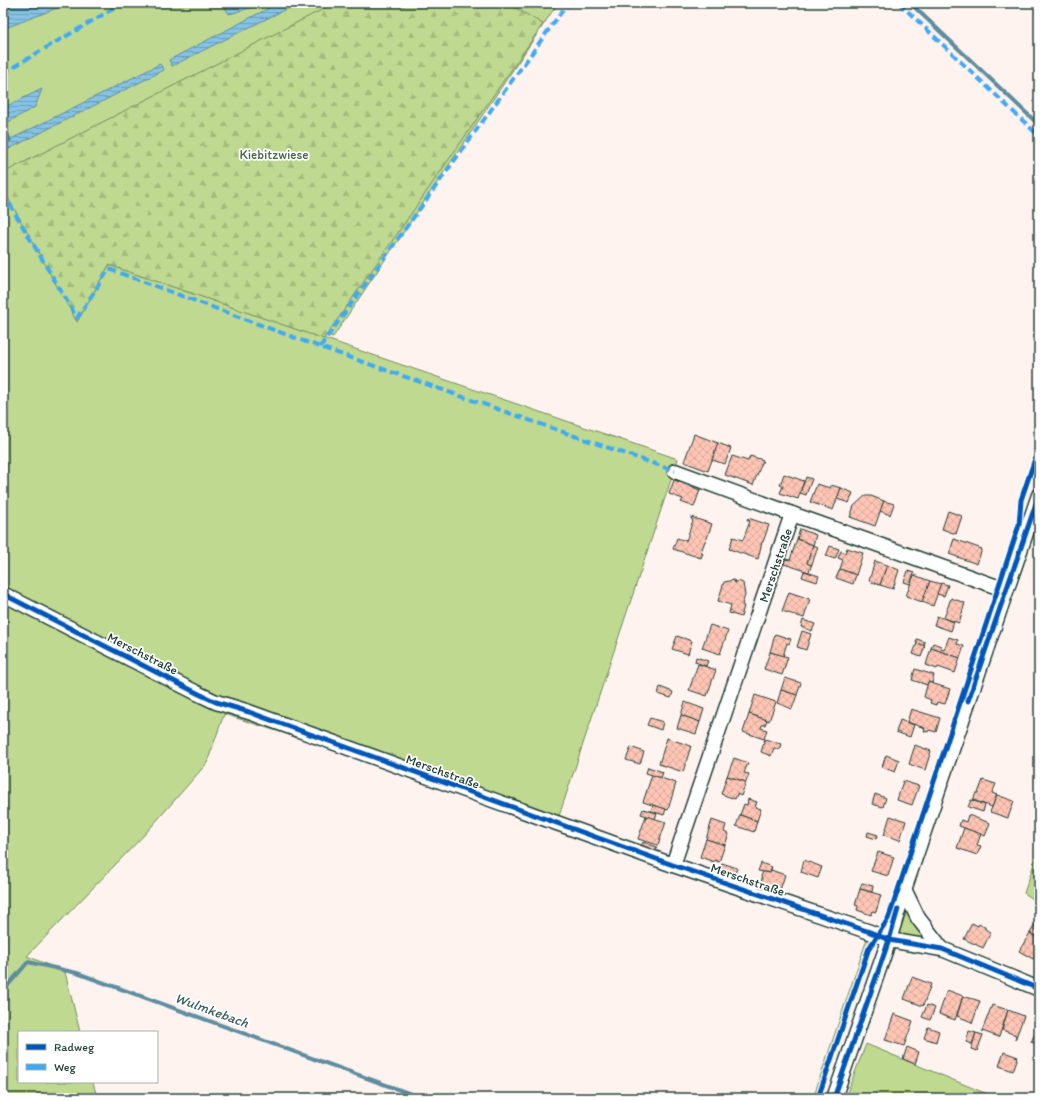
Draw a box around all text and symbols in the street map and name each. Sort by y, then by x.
park label: Kiebitzwiese [239,147,309,162]
street label: Merschstraße [756,526,795,604]
street label: Merschstraße [105,629,181,678]
street label: Merschstraße [404,751,482,792]
street label: Merschstraße [709,860,787,899]
water label: Wulmkebach [173,989,252,1032]
legend [18,1031,158,1083]
text: Radweg [54,1040,95,1054]
text: Weg [54,1060,77,1074]

